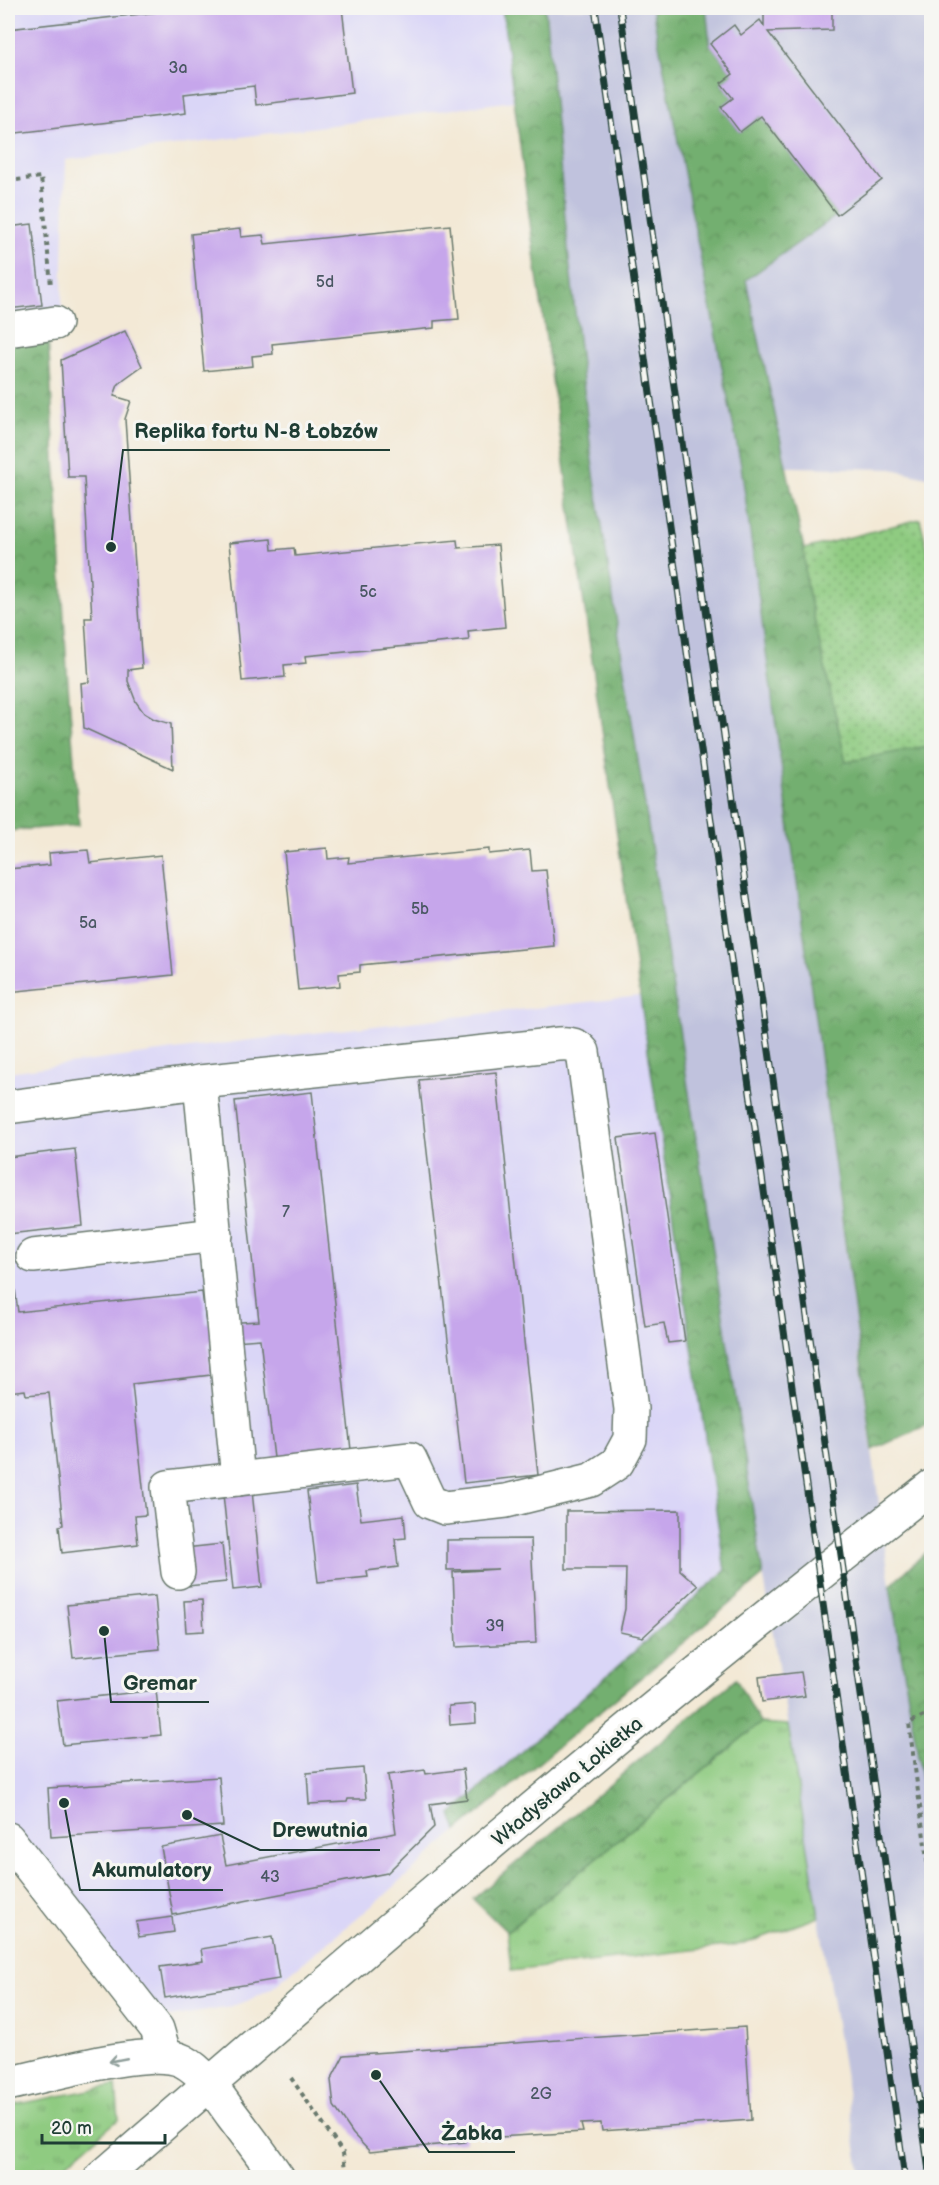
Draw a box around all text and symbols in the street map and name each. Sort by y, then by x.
house number: 3a [169,59,187,78]
house number: 5d [316,273,334,292]
callout: Replika fortu N-8 Łobzów [123,411,390,450]
text: Replika fortu N-8 Łobzów [134,419,378,444]
house number: 5c [359,583,377,602]
house number: 5b [411,900,429,919]
house number: 5a [79,914,97,933]
house number: 7 [282,1203,290,1222]
house number: 39 [485,1617,505,1636]
callout: Gremar [111,1663,209,1702]
text: Gremar [123,1671,197,1696]
street label: Władysława Łokietka [488,1712,648,1852]
callout: Drewutnia [260,1811,380,1850]
text: Drewutnia [272,1818,368,1843]
callout: Akumulatory [80,1851,223,1890]
text: Akumulatory [91,1858,212,1883]
house number: 43 [260,1868,280,1887]
one-way arrow [109,2055,129,2066]
house number: 2G [530,2085,552,2104]
scale bar [42,2107,165,2145]
callout: Żabka [429,2113,515,2152]
text: 20 m [51,2118,92,2139]
text: Żabka [441,2120,503,2146]

